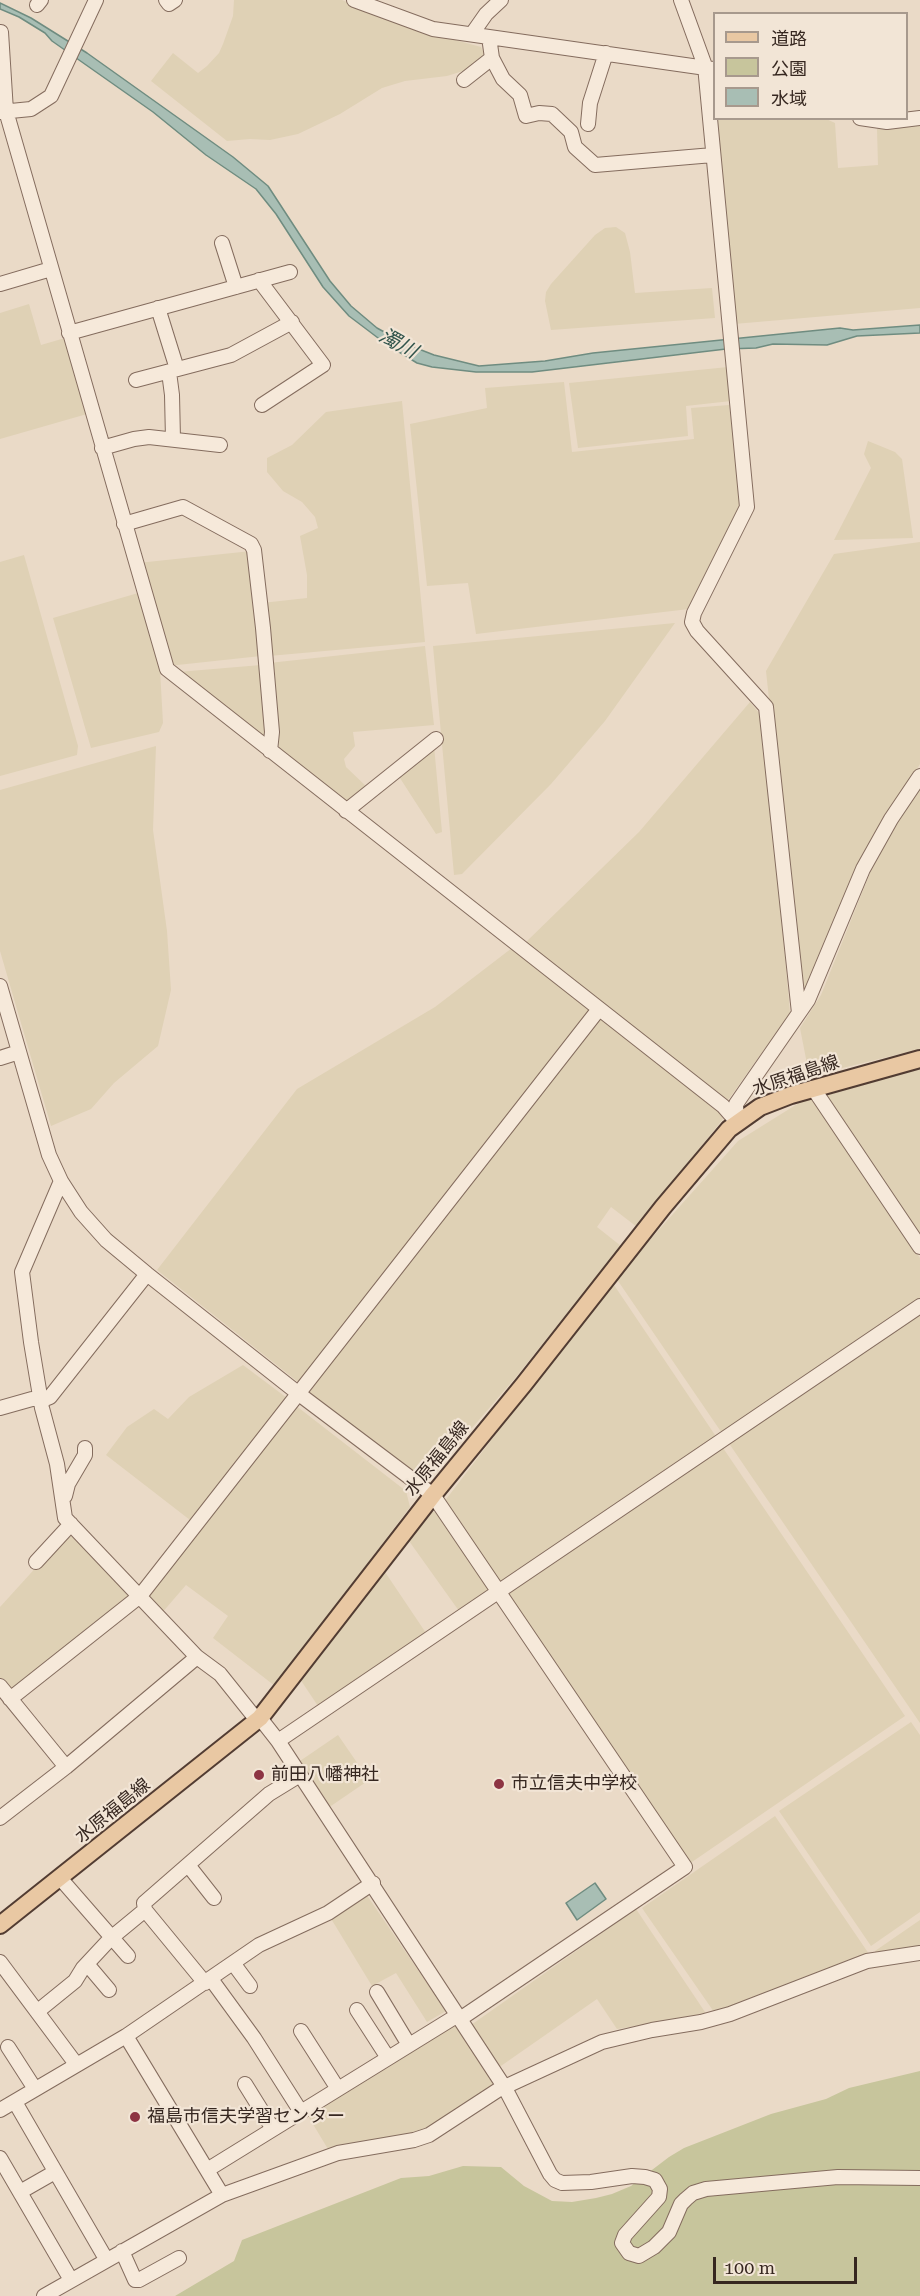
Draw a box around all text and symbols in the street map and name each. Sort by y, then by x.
legend [713,12,908,120]
text: 道路 [771,28,807,49]
text: 公園 [771,58,807,79]
text: 水域 [771,88,807,109]
water label: 濁川 [375,324,421,364]
street label: 水原福島線 [750,1051,842,1101]
street label: 水原福島線 [400,1417,474,1501]
place label: 前田八幡神社 [271,1764,379,1786]
marker: 前田八幡神社 [252,1768,266,1782]
place label: 市立信夫中学校 [511,1773,637,1795]
street label: 水原福島線 [71,1774,155,1848]
marker: 市立信夫中学校 [492,1777,506,1791]
place label: 福島市信夫学習センター [147,2106,345,2128]
marker: 福島市信夫学習センター [128,2110,142,2124]
scale bar [716,2245,860,2283]
text: 100 m [724,2257,775,2278]

